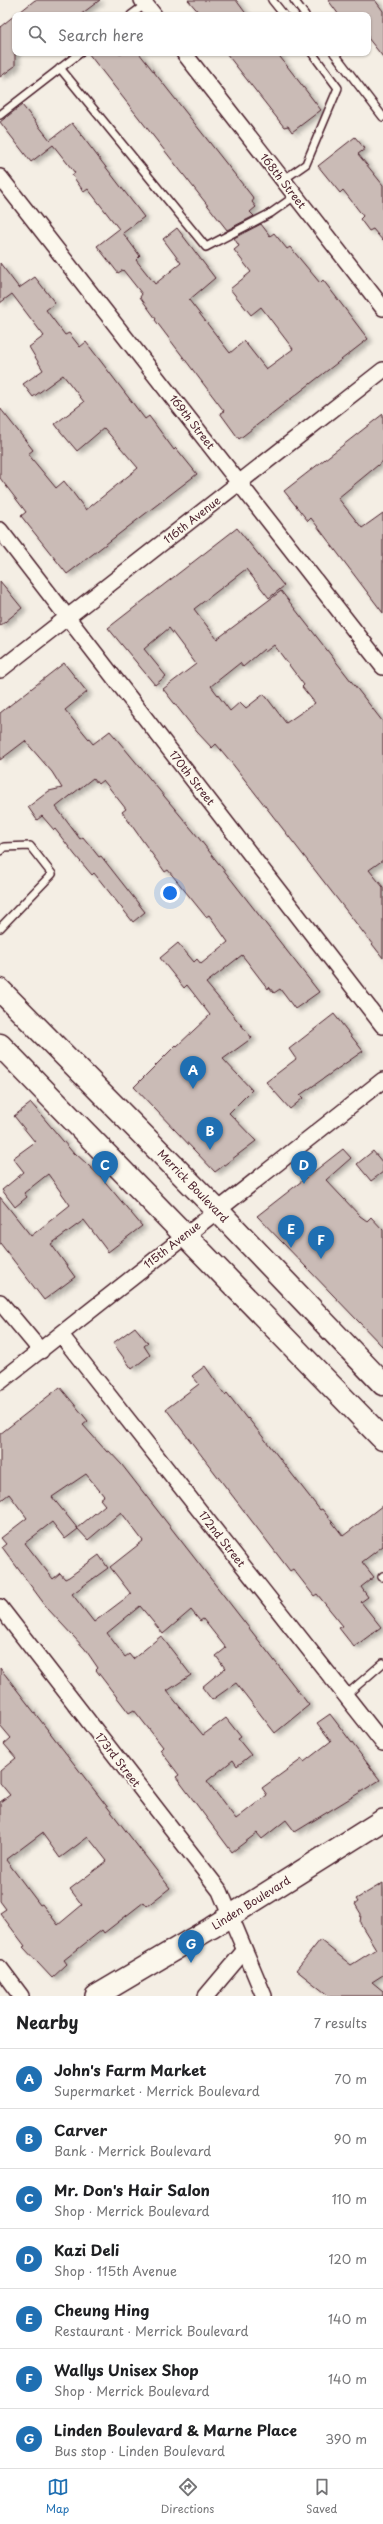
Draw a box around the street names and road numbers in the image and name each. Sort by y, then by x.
street label: 168th Street [256,149,311,212]
street label: 169th Street [166,391,220,453]
street label: 116th Avenue [160,492,224,547]
street label: 170th Street [165,747,220,809]
street label: Merrick Boulevard [154,1145,233,1226]
street label: 115th Avenue [140,1217,204,1272]
street label: 172nd Street [195,1507,250,1570]
street label: 173rd Street [92,1729,145,1791]
street label: Linden Boulevard [208,1871,294,1934]

